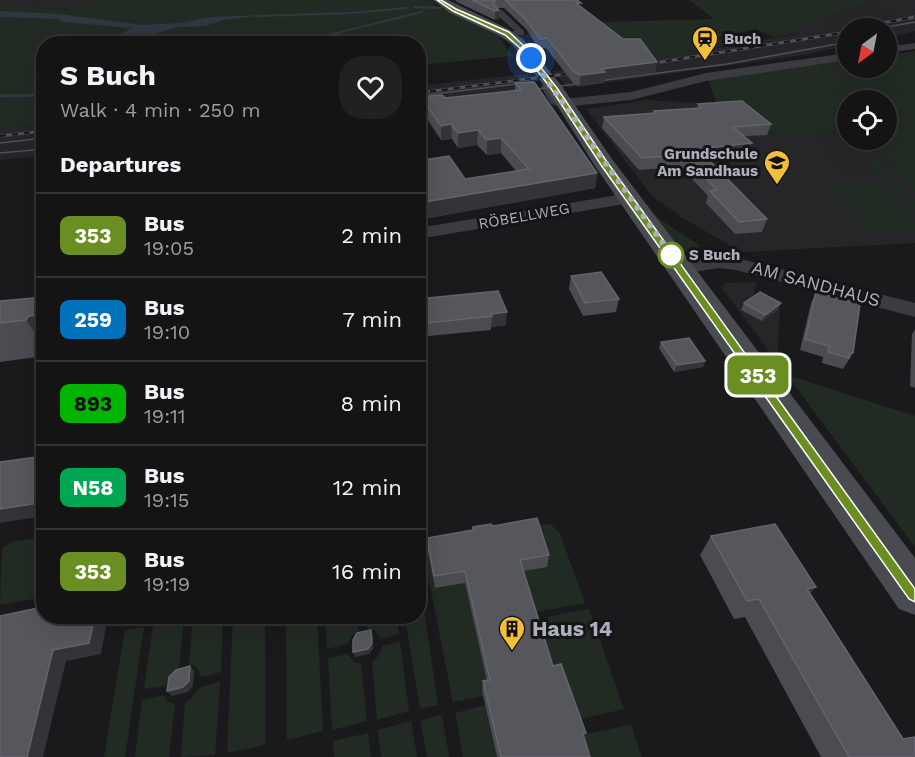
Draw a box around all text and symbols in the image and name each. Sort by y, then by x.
north arrow [837,18,897,78]
map controls [837,18,897,150]
station icon: Buch [690,24,720,62]
place label: Buch [724,30,761,48]
your location [516,43,546,73]
button: heart [339,56,402,119]
text: S Buch [60,59,156,92]
button: locate [837,90,897,150]
text: Walk · 4 min · 250 m [60,98,261,122]
place label: Grundschule Am Sandhaus [657,145,758,180]
school or university icon: Grundschule Am Sandhaus [762,148,792,186]
text: Departures [60,152,181,177]
street label: RÖBELLWEG [477,199,571,233]
text: Bus [144,211,184,236]
text: 353 [74,223,112,248]
text: 2 min [341,223,402,248]
text: 19:05 [144,236,194,260]
marker: S Buch [658,242,684,268]
place label: S Buch [689,246,740,264]
street label: AM SANDHAUS [750,256,883,311]
text: Bus [144,295,184,320]
text: 259 [74,307,112,332]
text: 7 min [342,307,402,332]
text: 19:10 [144,320,190,344]
line badge: 353 [724,356,792,394]
text: 353 [739,363,777,388]
text: Bus [144,379,184,404]
text: 893 [74,391,112,416]
text: 8 min [341,391,402,416]
text: 19:11 [144,404,186,428]
text: Bus [144,463,184,488]
text: N58 [73,475,113,500]
text: 12 min [333,475,402,500]
text: 19:15 [144,488,190,512]
text: Bus [144,547,184,572]
text: 353 [74,559,112,584]
text: 16 min [332,559,402,584]
text: 19:19 [144,572,190,596]
building icon: Haus 14 [497,614,527,652]
place label: Haus 14 [532,616,612,641]

